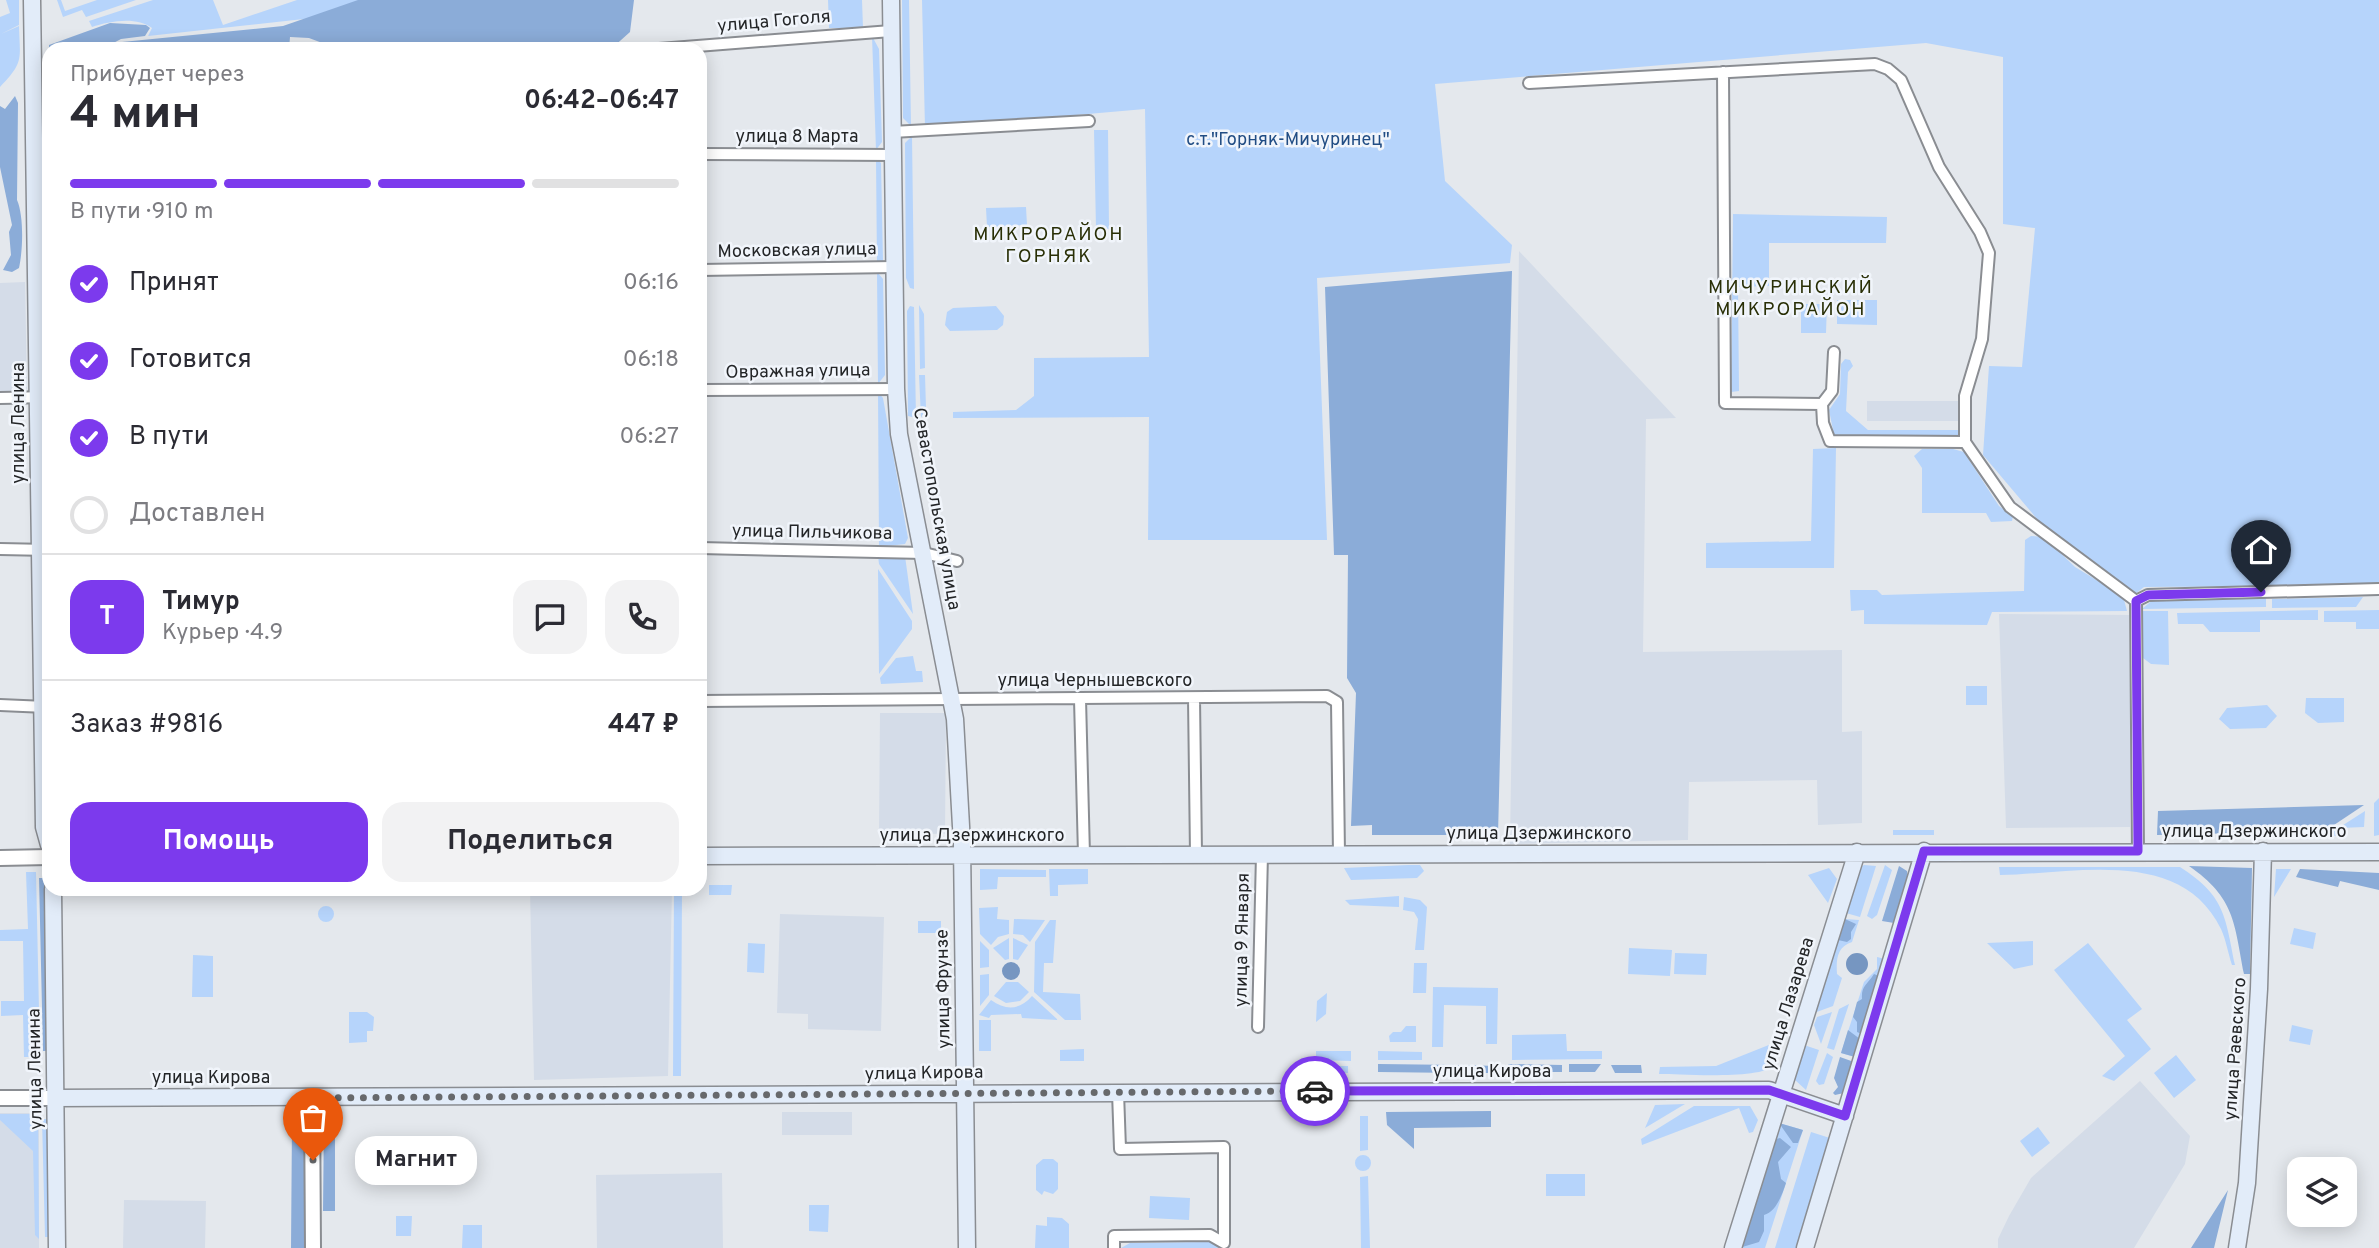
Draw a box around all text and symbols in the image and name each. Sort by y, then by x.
street label: улица Гоголя [716,6,832,38]
text: Прибудет через [70,61,245,90]
text: 06:42–06:47 [524,85,679,118]
text: 4 мин [70,86,201,145]
street label: улица 8 Марта [736,126,858,149]
park label: с.т."Горняк-Мичуринец" [1186,129,1390,152]
text: В пути · 910 m [70,198,213,227]
district label: МИКРОРАЙОН ГОРНЯК [973,222,1125,269]
street label: Московская улица [717,238,877,264]
icon: check [70,265,108,303]
text: Принят [129,267,219,300]
text: 06:16 [623,269,679,298]
district label: МИЧУРИНСКИЙ МИКРОРАЙОН [1708,275,1874,322]
icon: check [70,342,108,380]
text: Готовится [129,344,252,377]
text: 06:18 [623,346,679,375]
street label: Овражная улица [725,359,871,385]
street label: улица Ленина [8,362,31,484]
street label: Севастопольская улица [907,406,965,612]
icon: check [70,419,108,457]
text: В пути [129,421,209,454]
text: 06:27 [619,423,679,452]
text: Доставлен [129,498,265,531]
street label: улица Пильчикова [732,520,892,546]
pin [2231,520,2291,592]
icon: home [2242,531,2280,569]
button: chat [513,580,587,654]
button: phone [605,580,679,654]
text: Тимур [162,586,240,619]
text: Т [99,601,115,634]
text: Курьер · 4.9 [162,619,283,648]
street label: улица Чернышевского [998,670,1192,693]
text: Заказ #9816 [70,709,223,742]
text: 447 ₽ [608,709,679,742]
button: Помощь [70,802,368,882]
button: Поделиться [382,802,679,882]
street label: улица Дзержинского [2162,821,2346,844]
street label: улица Дзержинского [1447,823,1631,846]
street label: улица Дзержинского [880,825,1064,848]
street label: улица 9 Января [1230,873,1256,1007]
street label: улица Фрунзе [931,929,957,1049]
street label: улица Лазарева [1758,935,1820,1073]
street label: улица Раевского [2220,977,2252,1121]
street label: улица Ленина [23,1008,49,1130]
courier [1280,1056,1350,1126]
street label: улица Кирова [864,1061,984,1087]
street label: улица Кирова [1433,1061,1551,1084]
street label: улица Кирова [152,1067,270,1090]
icon: car [1296,1072,1334,1110]
pin [283,1088,343,1160]
icon: bag [294,1099,332,1137]
callout: Магнит [355,1136,478,1184]
text: Магнит [375,1146,457,1175]
map controls [2287,1157,2357,1227]
button: layers [2287,1157,2357,1227]

